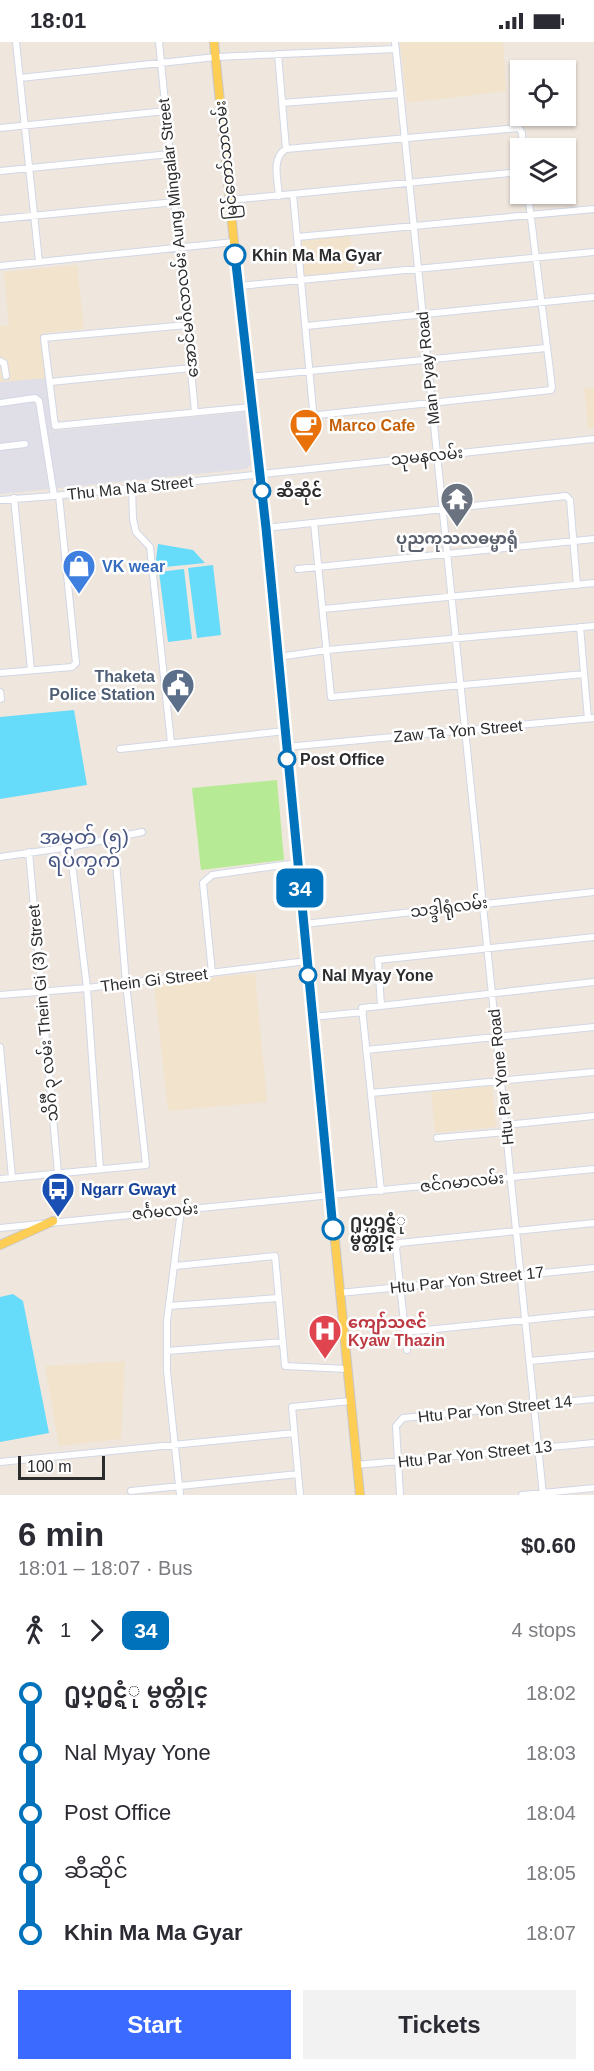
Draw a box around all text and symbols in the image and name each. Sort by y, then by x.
text: 18:01 [30,8,86,33]
map controls [510,60,576,204]
button: locate [510,60,576,126]
street label: အောင်မင်္ဂလာလမ်း Aung Mingalar Street [152,97,201,379]
street label: မြင်တော်သာလမ်း [208,99,246,221]
button: layers [510,138,576,204]
marker: Khin Ma Ma Gyar [224,244,246,266]
place label: Khin Ma Ma Gyar [252,247,382,264]
street label: Man Pyay Road [414,311,442,425]
cafe icon: Marco Cafe [288,407,324,454]
place label: Marco Cafe [329,417,415,434]
street label: သုမနလမ်း [390,441,464,474]
street label: Thu Ma Na Street [66,473,194,503]
place label: ဆီဆိုင် [276,480,322,505]
temple icon: ပုညကုသလဓမ္မာရုံ [439,481,475,528]
marker: ဆီဆိုင် [253,482,271,500]
place label: ပုညကုသလဓမ္မာရုံ [396,529,518,552]
shop icon: VK wear [61,548,97,595]
place label: VK wear [102,558,165,575]
public building icon: Thaketa Police Station [160,667,196,714]
place label: Thaketa Police Station [49,668,155,703]
street label: Zaw Ta Yon Street [393,717,524,745]
marker: Post Office [278,750,296,768]
place label: Post Office [300,751,385,768]
district label: အမှတ် (၅) ရပ်ကွက် [39,823,129,876]
line badge: 34 [273,868,327,908]
text: 34 [288,877,312,900]
street label: သဒ္ဒါရုံလမ်း [409,891,489,926]
street label: သိင်္ဂီ ၃ လမ်း Thein Gi (3) Street [22,903,66,1123]
street label: Thein Gi Street [100,965,209,995]
marker: Nal Myay Yone [299,966,317,984]
place label: Nal Myay Yone [322,967,434,984]
street label: Htu Par Yone Road [485,1008,517,1146]
street label: ဇင်ဂမာလမ်း [419,1166,505,1195]
bus stop icon: Ngarr Gwayt [40,1171,76,1218]
place label: Ngarr Gwayt [81,1181,177,1198]
street label: ဇင်္ဂမလမ်း [131,1197,199,1222]
place label: ႐ုပ္႐ွင္ရံု မွတ္တိုင္ [350,1211,406,1252]
marker: ႐ုပ္႐ွင္ရံု မွတ္တိုင္ [322,1218,344,1240]
street label: Htu Par Yon Street 17 [389,1263,545,1297]
place label: ကျော်သဇင် Kyaw Thazin [348,1311,445,1349]
hospital icon: ကျော်သဇင် Kyaw Thazin [307,1313,343,1360]
street label: Htu Par Yon Street 14 [417,1392,573,1426]
street label: Htu Par Yon Street 13 [397,1437,553,1471]
scale bar [18,1453,105,1480]
text: 100 m [27,1458,71,1475]
text: 6 min [18,1516,104,1553]
text: $0.60 [521,1533,576,1558]
text: 18:01 – 18:07 · Bus [18,1557,193,1579]
icon: walk [18,1614,51,1647]
icon: forward [80,1614,113,1647]
text: 1 [60,1619,71,1641]
text: 34 [134,1619,157,1642]
text: 4 stops [512,1619,576,1641]
text: ႐ုပ္႐ွင္ရံု မွတ္တိုင္ [64,1678,208,1703]
text: 18:02 [526,1682,576,1704]
text: Nal Myay Yone [64,1740,211,1765]
text: 18:03 [526,1742,576,1764]
text: Post Office [64,1800,171,1825]
text: 18:04 [526,1802,576,1824]
text: ဆီဆိုင် [64,1858,128,1883]
text: 18:05 [526,1862,576,1884]
text: Khin Ma Ma Gyar [64,1920,242,1945]
text: 18:07 [526,1922,576,1944]
button: Start [18,1990,291,2059]
button: Tickets [303,1990,576,2059]

